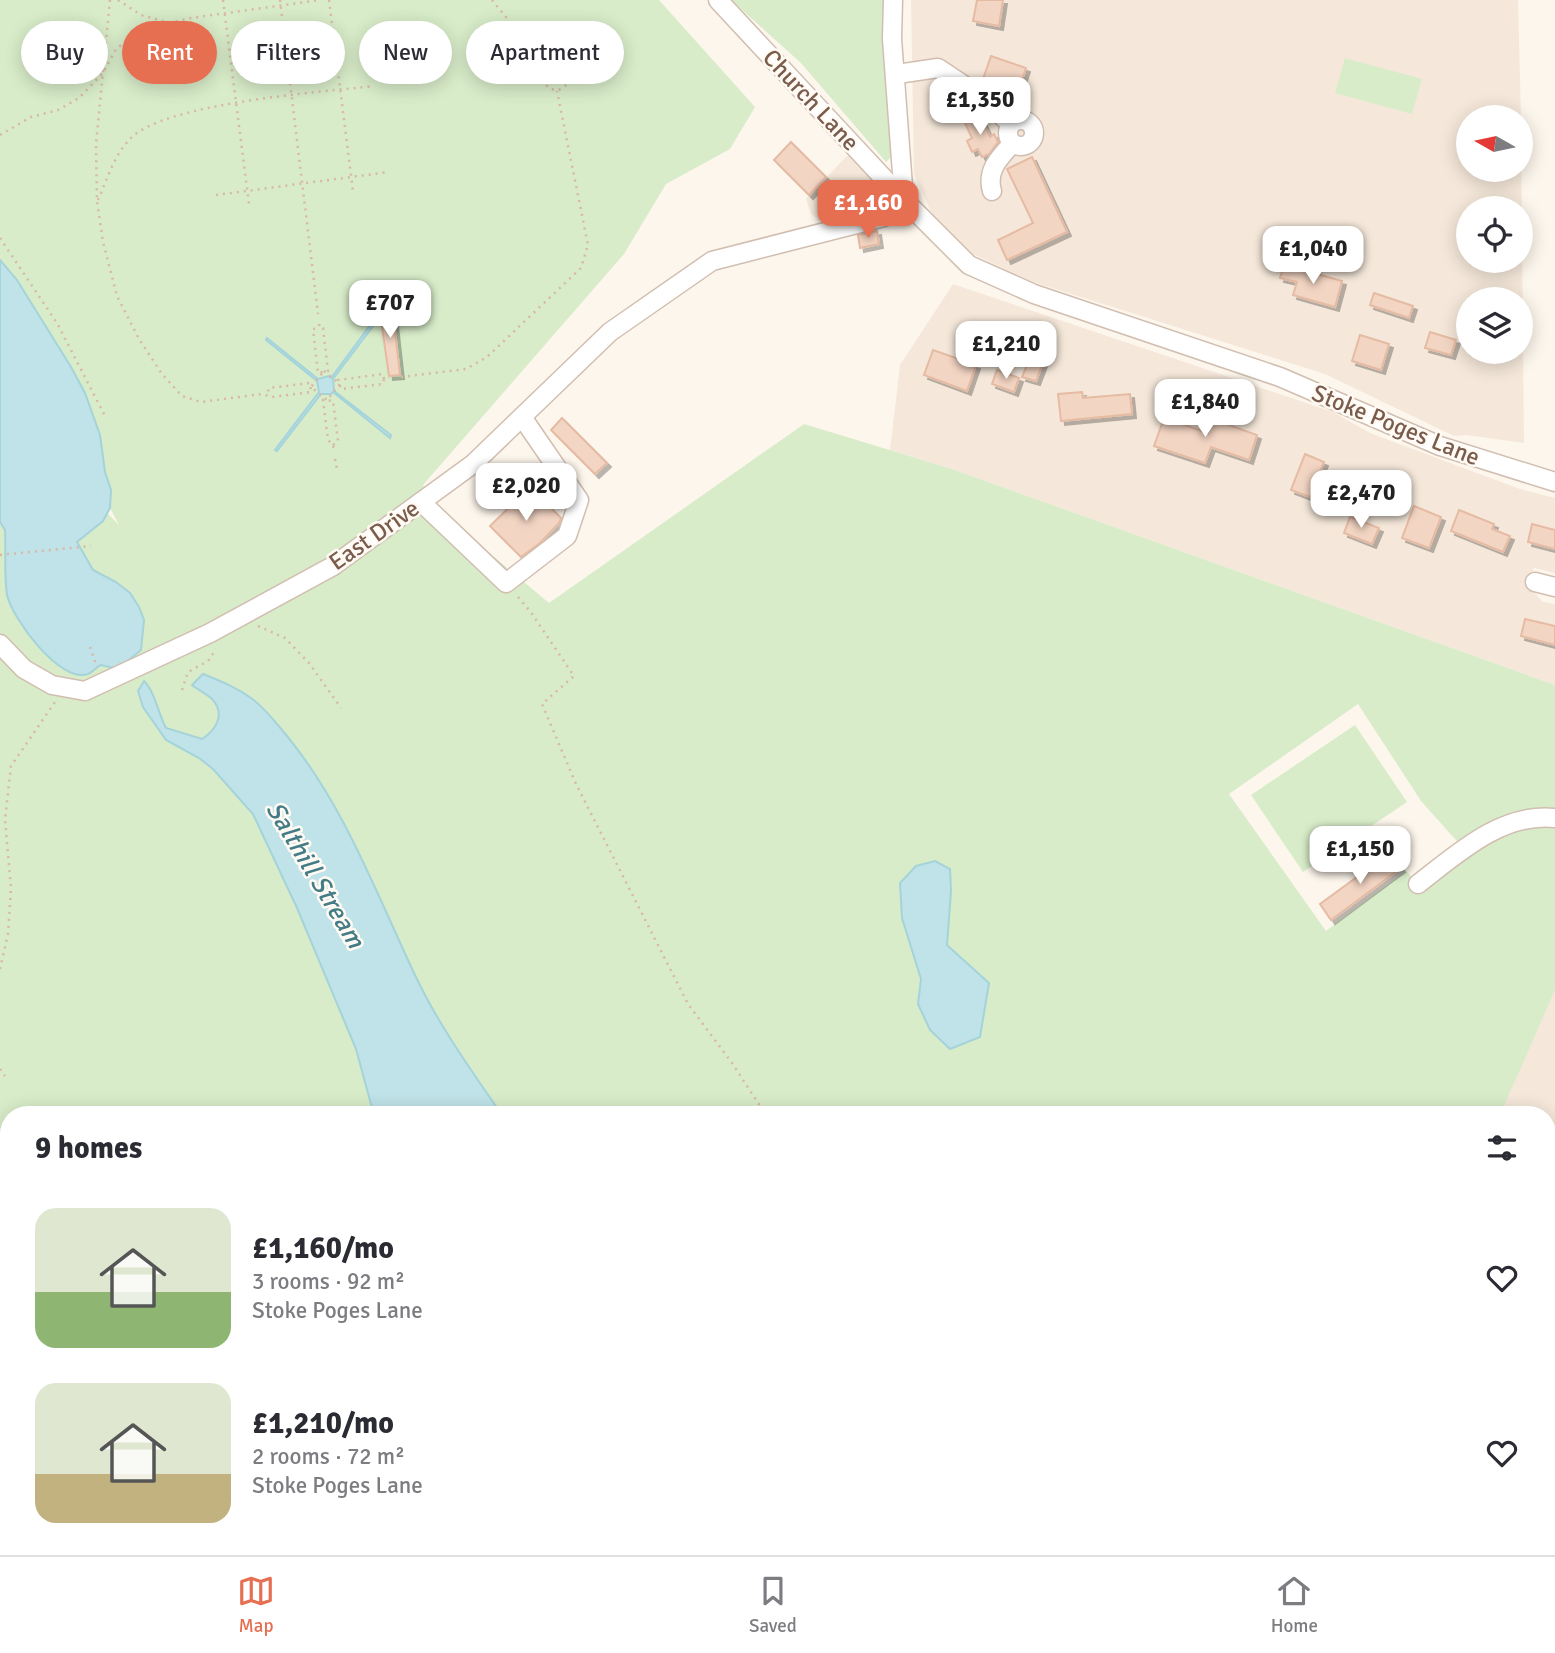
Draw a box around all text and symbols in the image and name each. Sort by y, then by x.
chip: Buy [21,21,108,84]
chip: Rent [122,21,217,84]
chip: Filters [231,21,345,84]
chip: New [359,21,452,84]
chip: Apartment [466,21,624,84]
street label: Church Lane [756,43,866,157]
pin: £1,350 [923,78,1037,137]
text: £1,350 [946,85,1014,114]
north arrow [1456,105,1533,182]
map controls [1456,105,1533,364]
pin: £1,160 [811,180,925,240]
text: £1,160 [834,188,902,217]
button: locate [1456,196,1533,273]
pin: £1,040 [1256,226,1370,286]
text: £1,040 [1279,234,1347,263]
pin: £707 [349,280,431,340]
button: layers [1456,287,1533,364]
text: £707 [365,288,415,317]
pin: £1,210 [949,322,1063,381]
text: £1,210 [972,329,1040,358]
street label: Stoke Poges Lane [1308,378,1484,472]
pin: £1,840 [1148,380,1262,439]
text: £1,840 [1171,387,1239,416]
pin: £2,020 [469,463,583,523]
pin: £2,470 [1304,470,1418,530]
text: £2,020 [492,471,560,500]
text: £2,470 [1327,478,1395,507]
street label: East Drive [323,493,425,577]
water label: Salthill Stream [259,796,372,955]
pin: £1,150 [1303,826,1417,886]
text: £1,150 [1326,834,1394,863]
icon: filters [1483,1129,1521,1167]
text: 9 homes [35,1130,142,1167]
text: £1,160/mo [252,1230,394,1267]
icon: home [91,1236,175,1320]
icon: heart [1483,1259,1521,1297]
text: 3 rooms · 92 m² [252,1267,405,1296]
text: Stoke Poges Lane [252,1296,423,1325]
text: £1,210/mo [252,1405,394,1442]
icon: home [91,1411,175,1495]
icon: heart [1483,1434,1521,1472]
text: 2 rooms · 72 m² [252,1442,405,1471]
text: Stoke Poges Lane [252,1471,423,1500]
tab: Map [237,1572,275,1638]
tab: Saved [749,1572,797,1638]
tab: Home [1271,1572,1318,1638]

